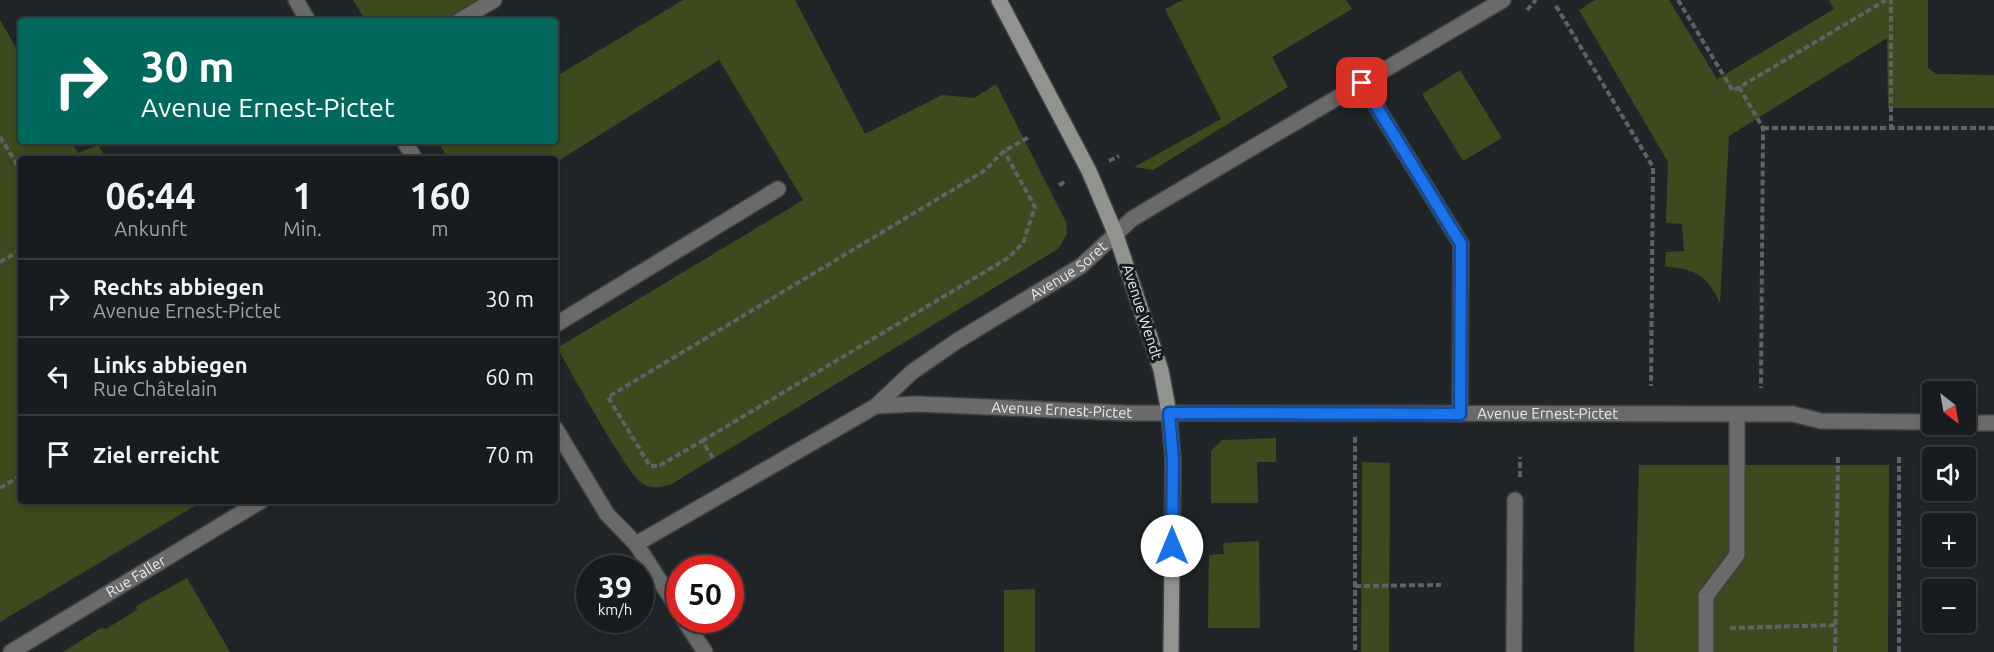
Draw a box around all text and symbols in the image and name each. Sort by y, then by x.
icon: right [42,42,120,120]
text: 30 m [141,43,235,90]
pin [1336,57,1387,108]
icon: arrive [1345,66,1378,99]
text: Avenue Ernest-Pictet [141,92,395,122]
text: 06:44 [106,175,196,216]
text: 1 [292,175,313,216]
text: 160 [409,175,470,216]
text: Ankunft [114,217,187,240]
text: Min. [283,217,322,240]
text: m [431,217,449,240]
street label: Avenue Soret [1027,237,1110,303]
street label: Avenue Wendt [1119,262,1166,362]
text: Rechts abbiegen [93,274,264,299]
icon: right [42,282,75,315]
text: 30 m [485,286,534,311]
text: Avenue Ernest-Pictet [93,299,281,322]
text: Links abbiegen [93,352,248,377]
icon: left [42,360,75,393]
text: 60 m [485,364,534,389]
text: Rue Châtelain [93,377,217,400]
north arrow [1922,381,1976,435]
map controls [1922,381,1976,633]
street label: Avenue Ernest-Pictet [991,398,1132,421]
street label: Avenue Ernest-Pictet [1477,405,1618,422]
icon: arrive [42,438,75,471]
text: Ziel erreicht [93,442,220,467]
text: 70 m [485,442,534,467]
button: sound [1922,447,1976,501]
button: + [1922,513,1976,567]
position arrow [1140,514,1204,578]
street label: Rue Faller [103,551,169,601]
speed limit sign: 50 [666,555,744,633]
text: 39 [598,570,632,604]
button: − [1922,579,1976,633]
text: km/h [598,601,632,618]

